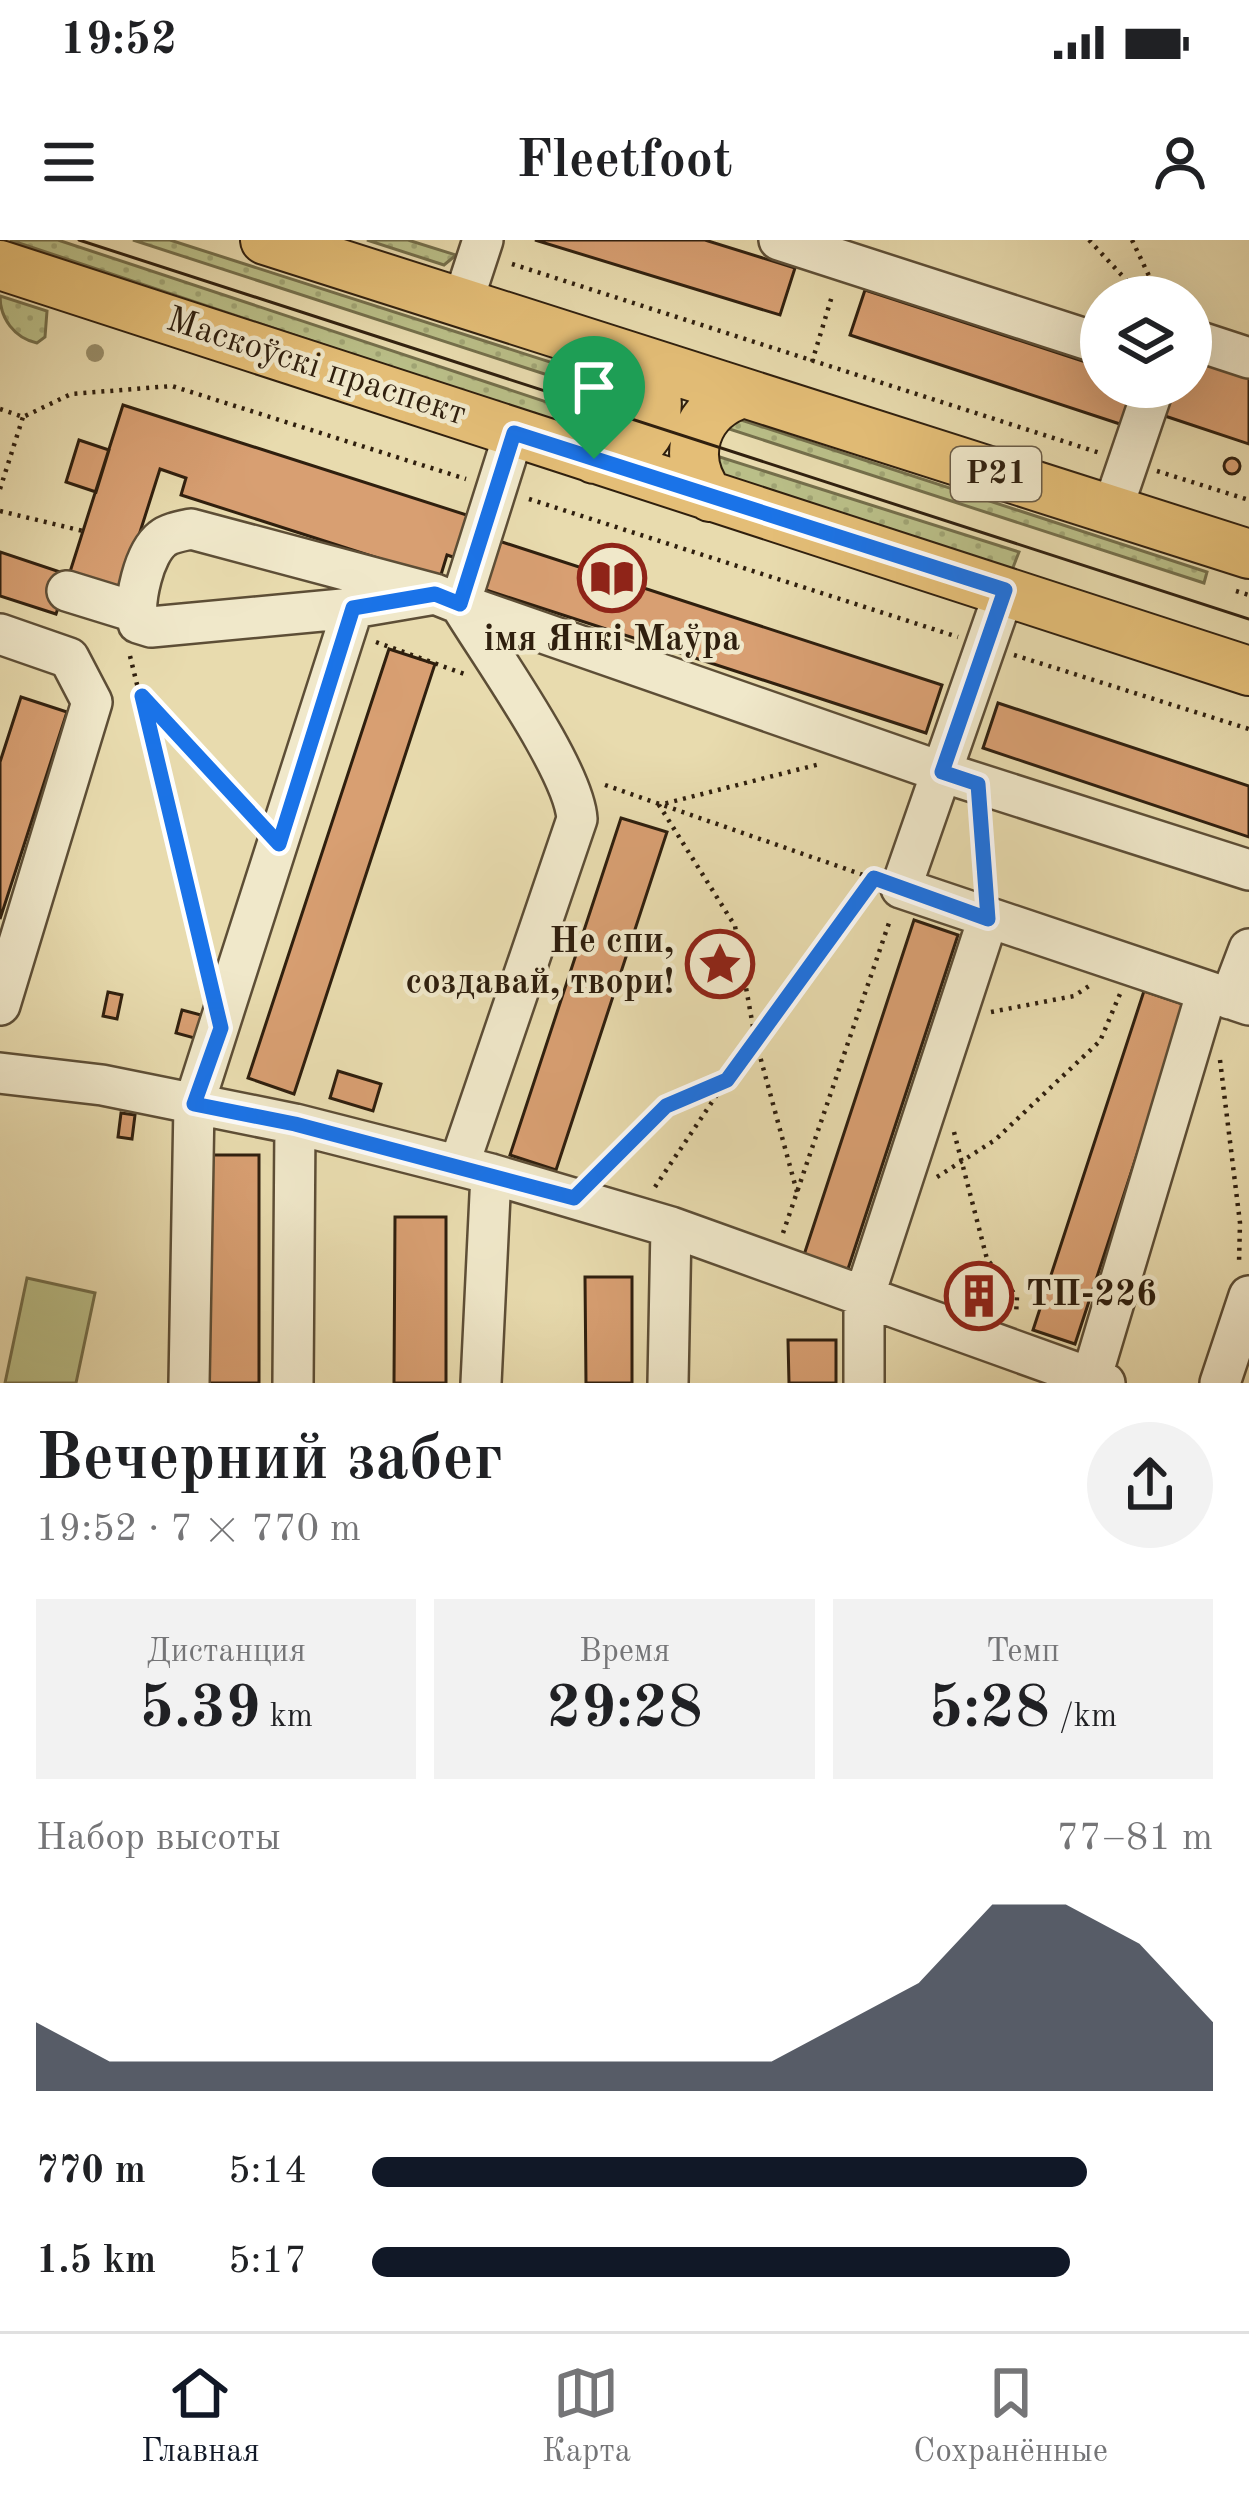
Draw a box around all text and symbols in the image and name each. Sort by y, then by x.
text: 19:52 [60,19,177,64]
icon: menu [36,129,102,195]
icon: person [1147,129,1213,195]
text: Fleetfoot [516,135,733,189]
map controls [1080,276,1212,408]
button: layers [1080,276,1212,408]
street label: Маскоўскі праспект [162,303,470,433]
pin [543,336,645,459]
icon: arrive [561,354,627,420]
road number: Р21 [951,447,1041,501]
library icon: імя Янкі Маўра [577,543,647,613]
place label: імя Янкі Маўра [484,623,740,659]
place label: Не спи, создавай, твори! [406,925,674,1002]
place icon: Не спи, создавай, твори! [685,929,755,999]
building icon: ТП-226 [944,1261,1014,1331]
place label: ТП-226 [1026,1278,1157,1314]
button: share [1087,1422,1213,1548]
text: Вечерний забег [36,1428,503,1494]
text: 19:52 · 7 × 770 m [36,1510,361,1549]
text: Дистанция [146,1636,306,1669]
text: Время [579,1636,670,1669]
text: Темп [986,1636,1060,1669]
text: 5.39 [139,1680,260,1740]
text: 29:28 [546,1680,702,1740]
text: 5:28 [929,1680,1050,1740]
text: km [260,1701,313,1734]
text: /km [1050,1701,1117,1734]
text: Набор высоты [36,1819,281,1858]
text: 77–81 m [1056,1819,1213,1858]
text: 770 m [36,2152,146,2191]
text: 5:14 [228,2152,307,2191]
text: 1.5 km [36,2242,156,2281]
text: 5:17 [228,2242,307,2281]
tab: Главная [141,2360,260,2473]
tab: Карта [542,2360,631,2473]
tab: Сохранённые [913,2360,1108,2473]

